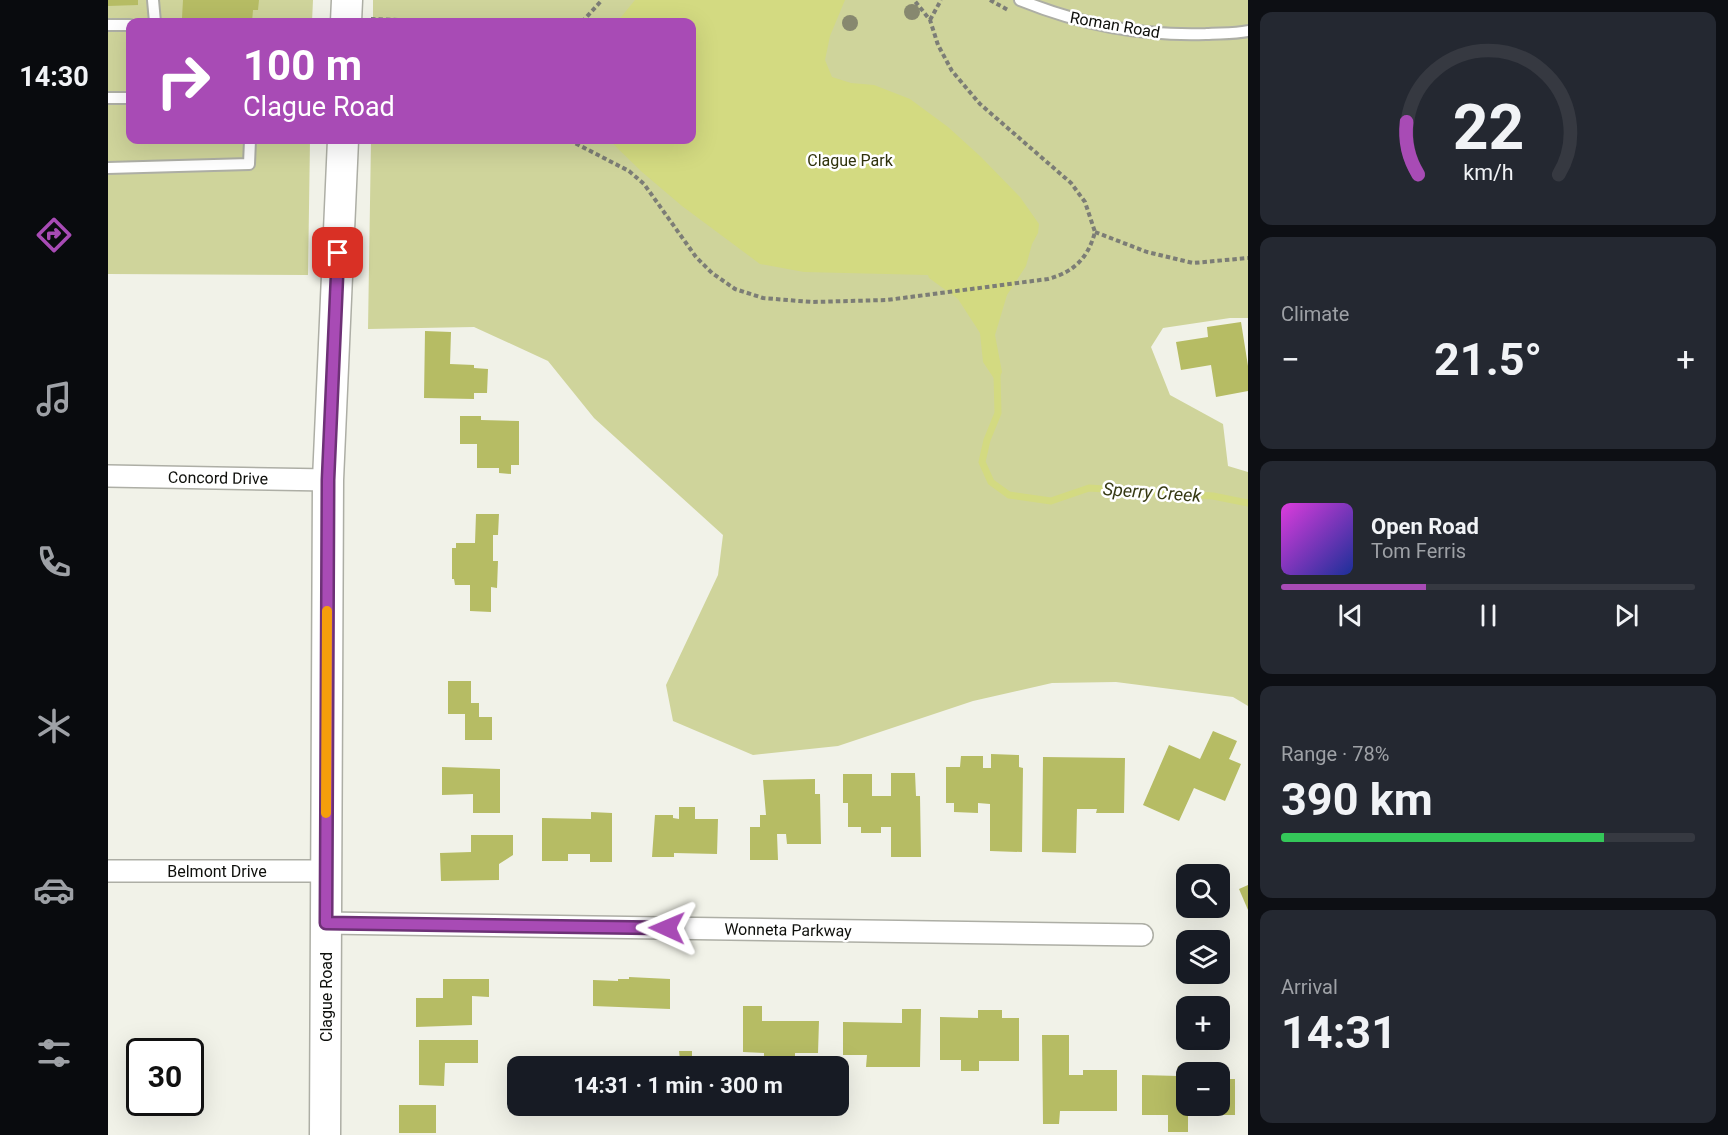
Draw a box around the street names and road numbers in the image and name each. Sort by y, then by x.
street label: Roman Road [1068,8,1162,42]
street label: Concord Drive [168,468,268,488]
street label: Belmont Drive [167,862,267,881]
street label: Wonneta Parkway [724,919,852,941]
street label: Clague Road [317,952,336,1042]

